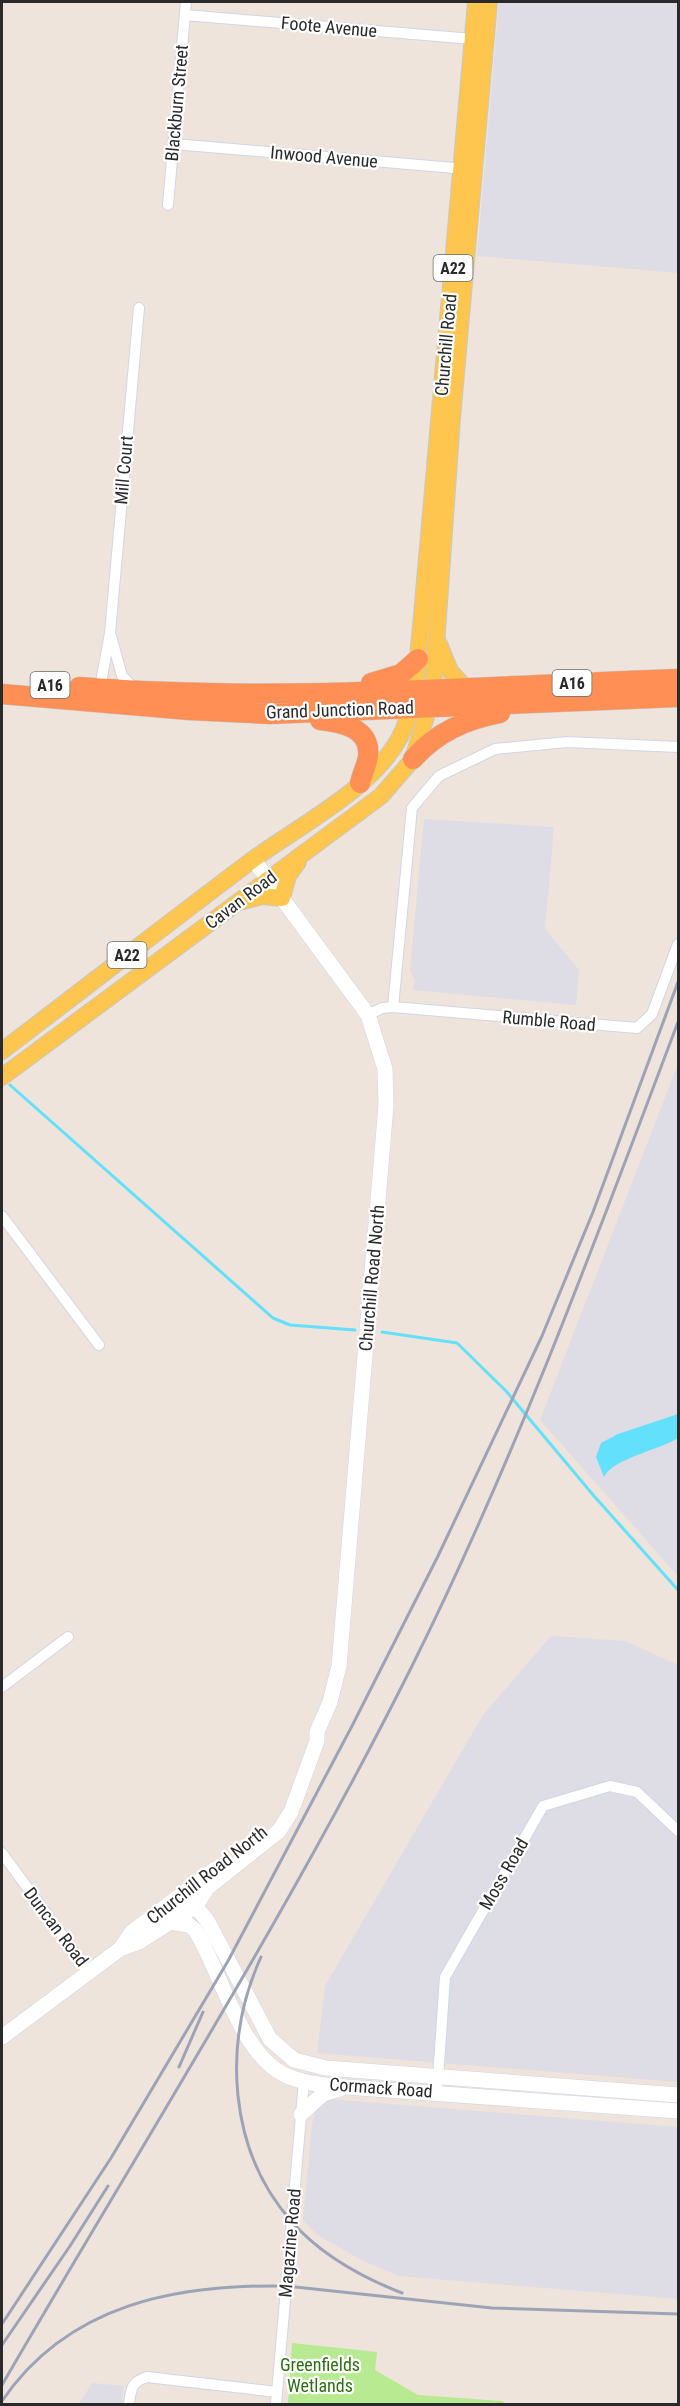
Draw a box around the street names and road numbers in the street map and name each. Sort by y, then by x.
street label: Foote Avenue [280,12,378,41]
street label: Blackburn Street [161,44,192,162]
street label: Inwood Avenue [269,141,379,172]
road number: A22 [434,255,472,281]
street label: Churchill Road [431,293,460,397]
street label: Mill Court [110,435,137,505]
road number: A16 [552,670,592,696]
road number: A16 [31,672,70,698]
street label: Grand Junction Road [266,696,414,723]
street label: Cavan Road [201,866,281,933]
road number: A22 [108,942,146,968]
street label: Rumble Road [502,1006,597,1035]
street label: Churchill Road North [355,1204,388,1352]
street label: Churchill Road North [142,1821,271,1928]
street label: Moss Road [475,1834,532,1913]
street label: Duncan Road [20,1883,93,1970]
street label: Cormack Road [329,2073,433,2102]
street label: Magazine Road [274,2188,305,2298]

